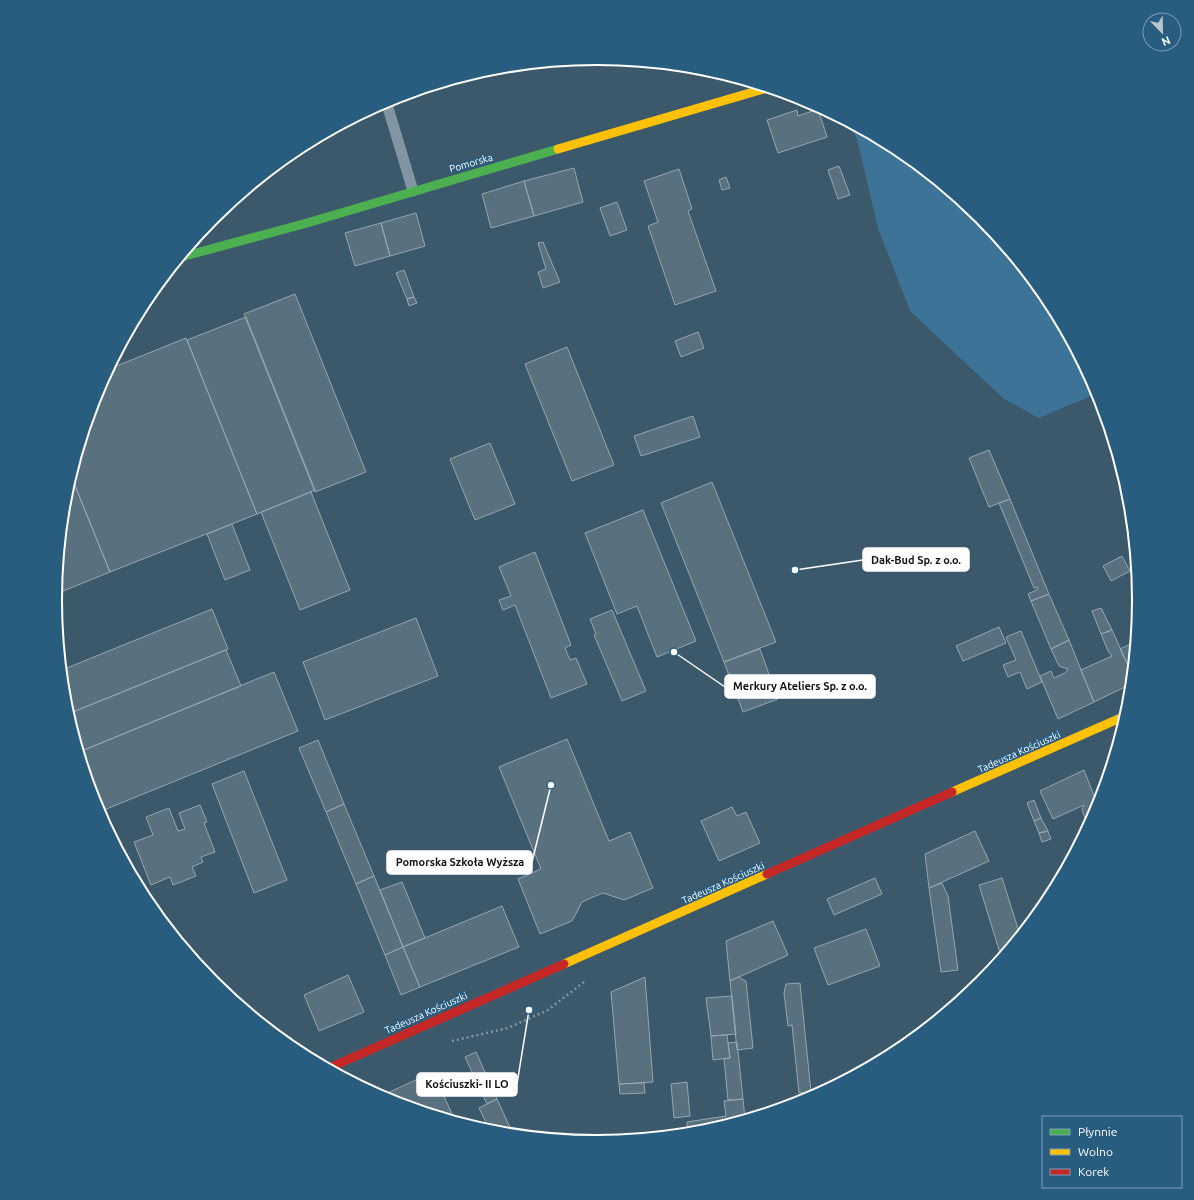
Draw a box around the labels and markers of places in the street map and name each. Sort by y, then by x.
callout: Dak-Bud Sp. z o.o. [863,548,969,571]
callout: Merkury Ateliers Sp. z o.o. [725,675,875,698]
callout: Pomorska Szkoła Wyższa [387,851,532,874]
callout: Kościuszki- II LO [417,1073,517,1096]

